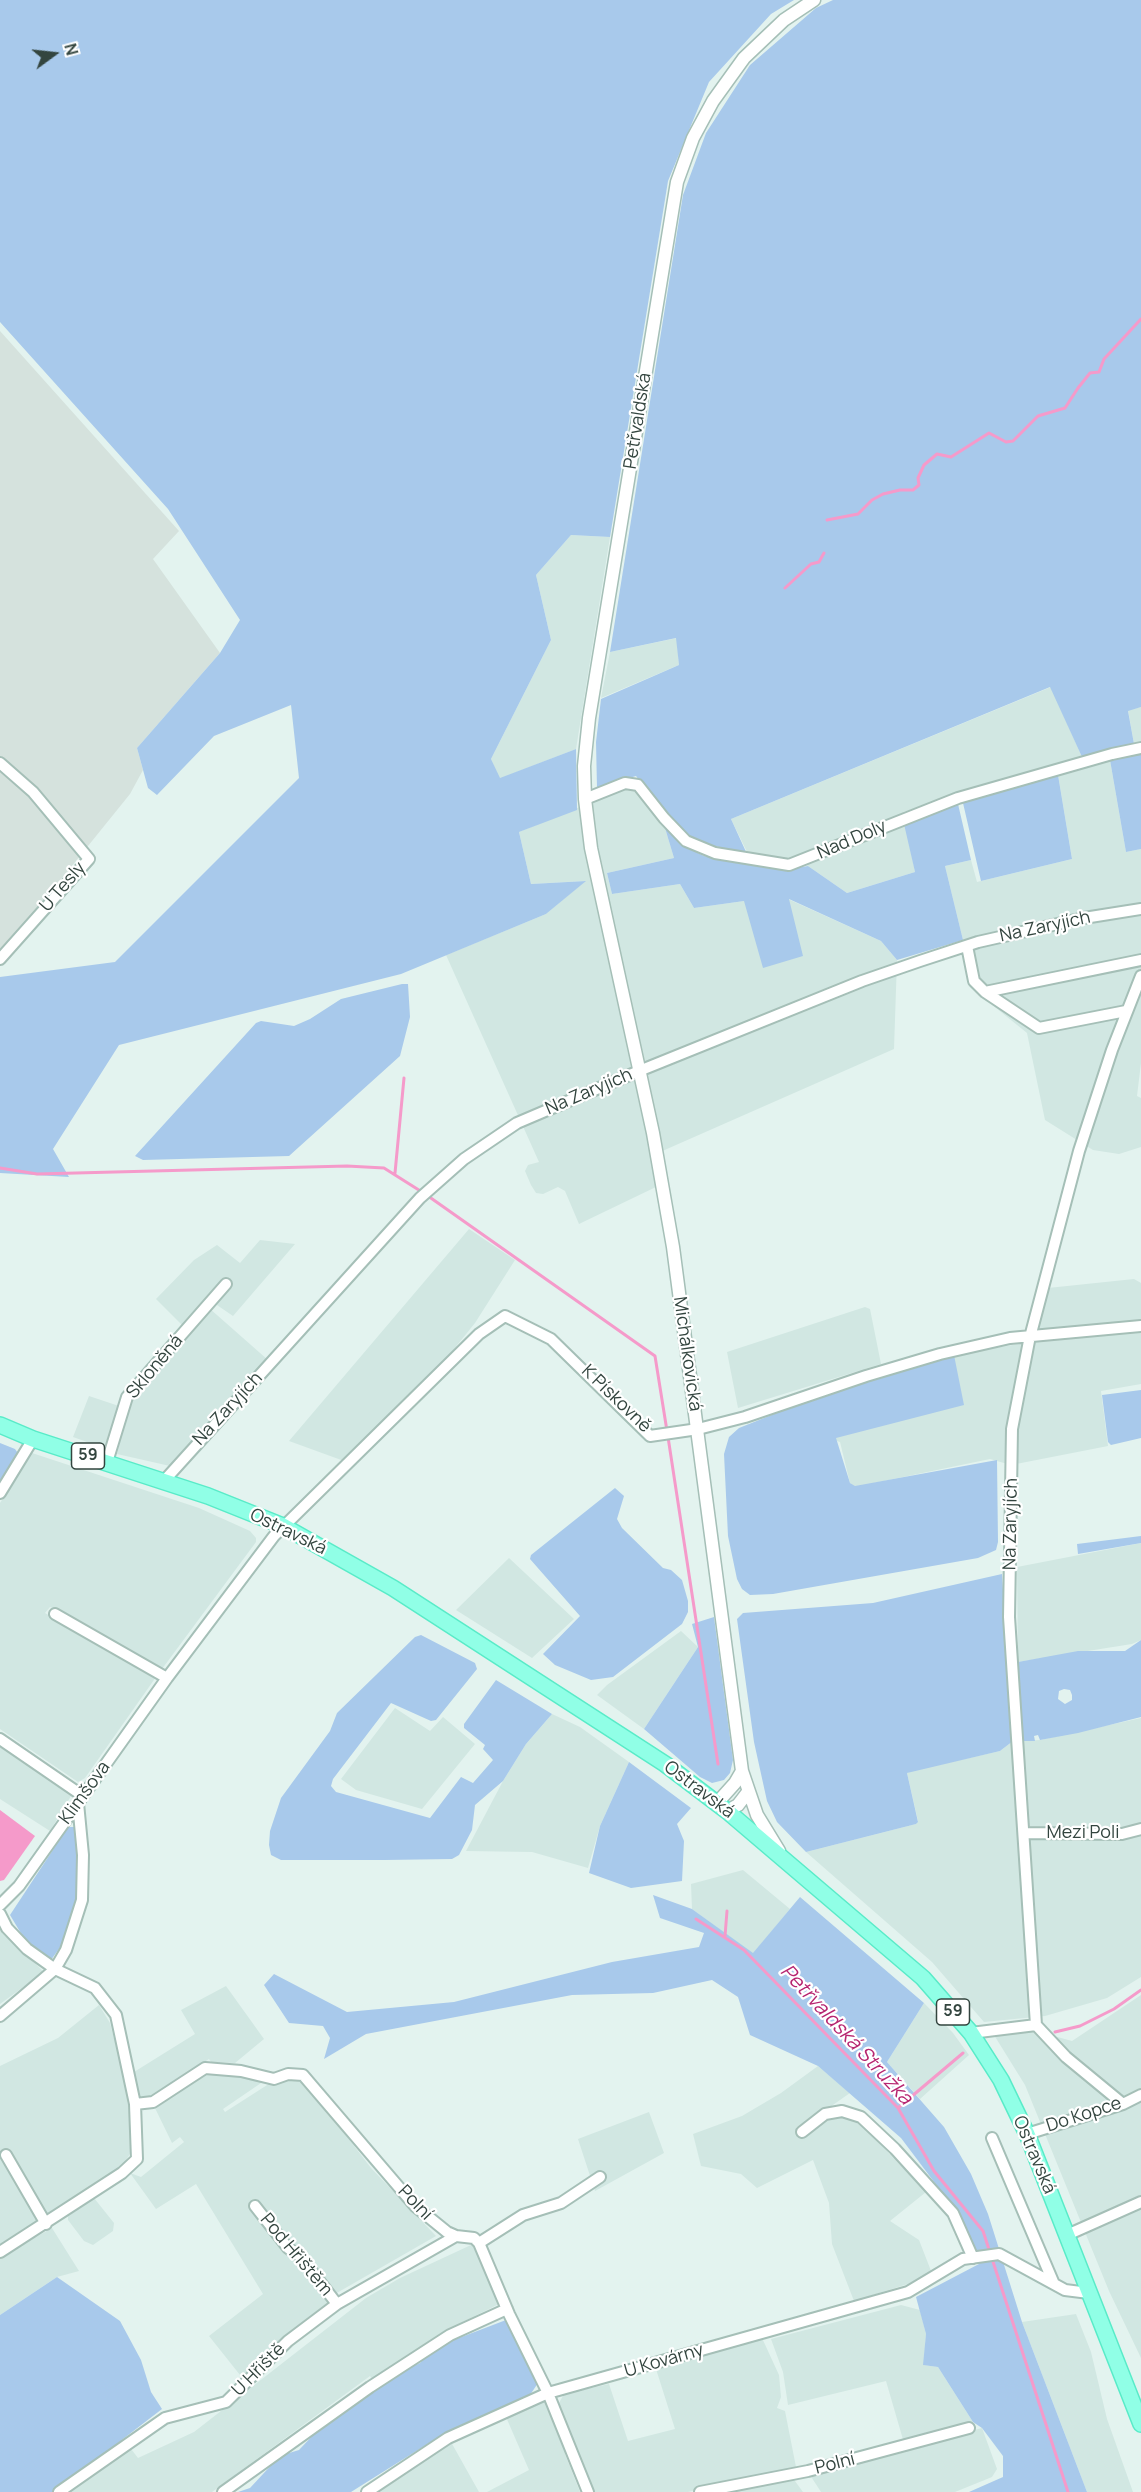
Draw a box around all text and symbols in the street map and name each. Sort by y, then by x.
north arrow [24,24,84,84]
text: N [59,41,84,58]
street label: Petřvaldská [620,371,656,471]
street label: Nad Doly [814,816,890,864]
street label: U Tesly [35,858,91,916]
street label: Na Zaryjích [998,907,1092,947]
street label: Na Zaryjích [542,1064,636,1120]
street label: Michálkovická [668,1295,706,1413]
street label: Skloněná [122,1331,188,1403]
street label: K Pískovně [577,1361,655,1437]
street label: Na Zaryjích [189,1368,267,1450]
road number: 59 [72,1443,104,1469]
street label: Na Zaryjích [999,1478,1023,1570]
street label: Ostravská [246,1504,330,1560]
street label: Klimšova [55,1757,115,1829]
street label: Ostravská [660,1757,738,1823]
street label: Mezi Poli [1047,1822,1119,1844]
water label: Petřvaldská Stružka [775,1960,917,2110]
road number: 59 [936,1999,970,2025]
street label: Do Kopce [1044,2093,1124,2137]
street label: Ostravská [1008,2113,1060,2197]
street label: Polní [393,2181,437,2225]
street label: Pod Hřištěm [255,2209,337,2301]
street label: U Hřiště [228,2339,290,2401]
street label: U Kovárny [622,2339,706,2383]
street label: Polní [813,2449,857,2479]

